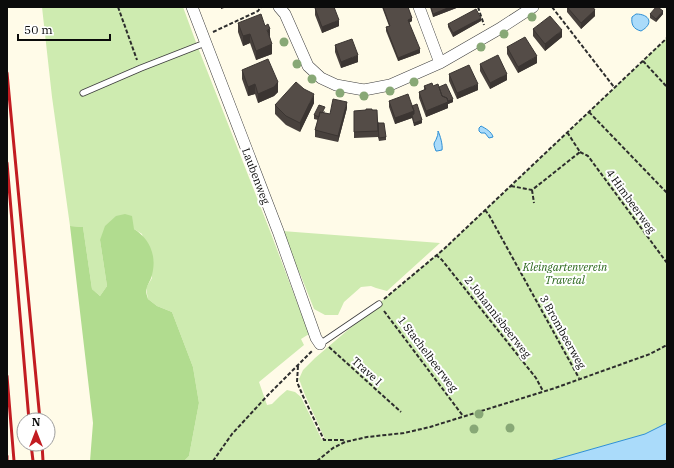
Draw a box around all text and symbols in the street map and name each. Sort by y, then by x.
scale bar [18,16,110,42]
text: 50 m [24,22,53,37]
street label: Laubenweg [239,146,273,206]
street label: 4 Himbeerweg [603,166,659,236]
park label: Kleingartenverein Travetal [522,260,608,287]
street label: 2 Johannisbeerweg [462,273,534,361]
street label: 3 Brombeerweg [537,293,589,371]
street label: 1 Stachelbeerweg [395,313,461,395]
street label: Trave I [349,354,385,388]
north arrow [16,412,56,452]
text: N [32,415,41,429]

